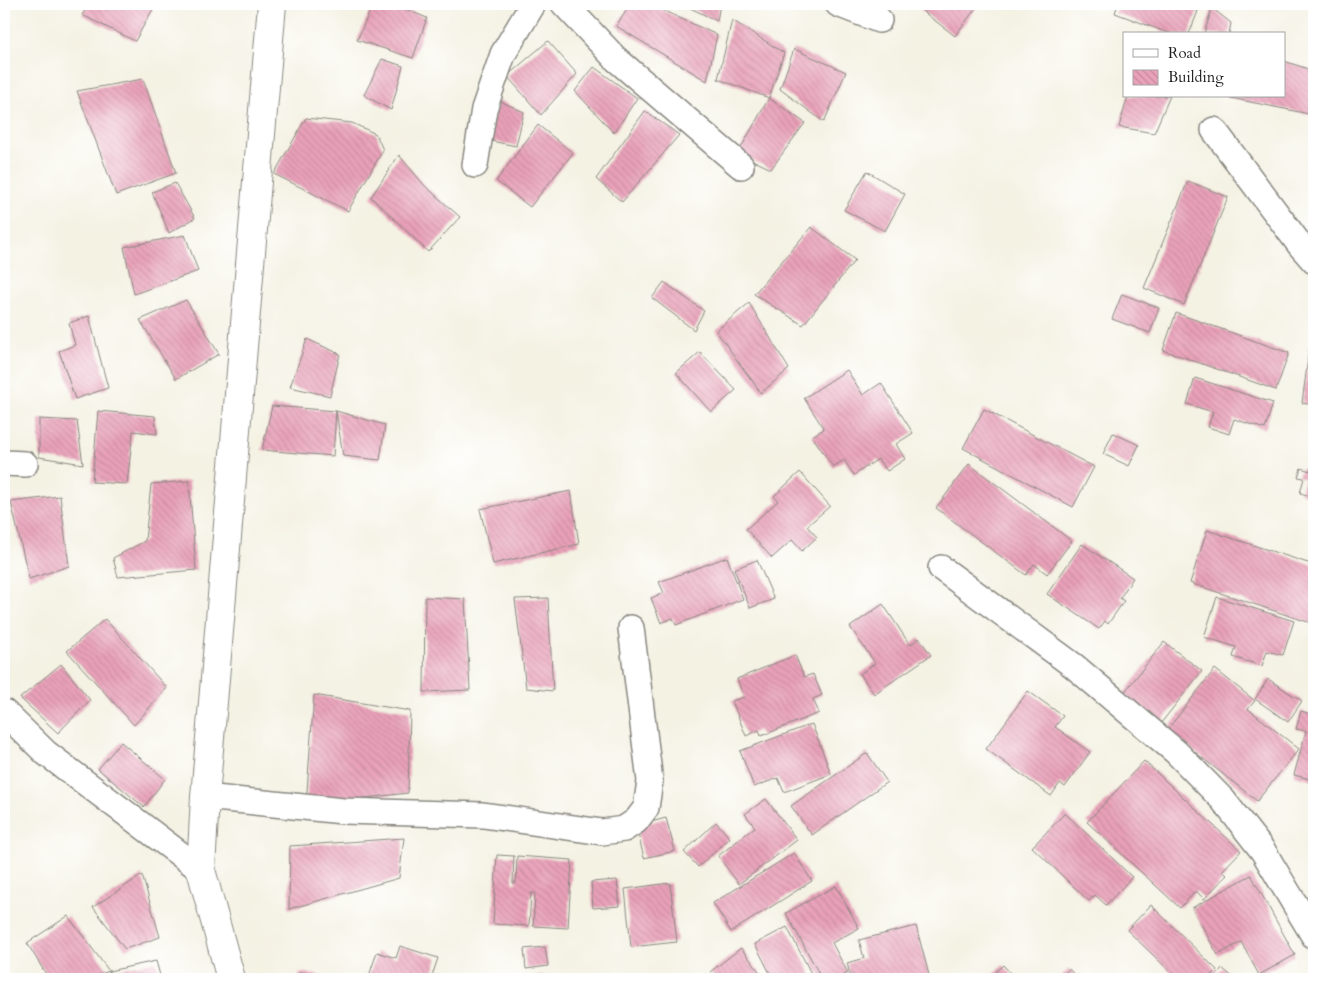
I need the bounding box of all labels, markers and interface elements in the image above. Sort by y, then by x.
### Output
legend [1123,32,1286,98]
text: Road [1168,43,1201,63]
text: Building [1168,67,1224,87]

